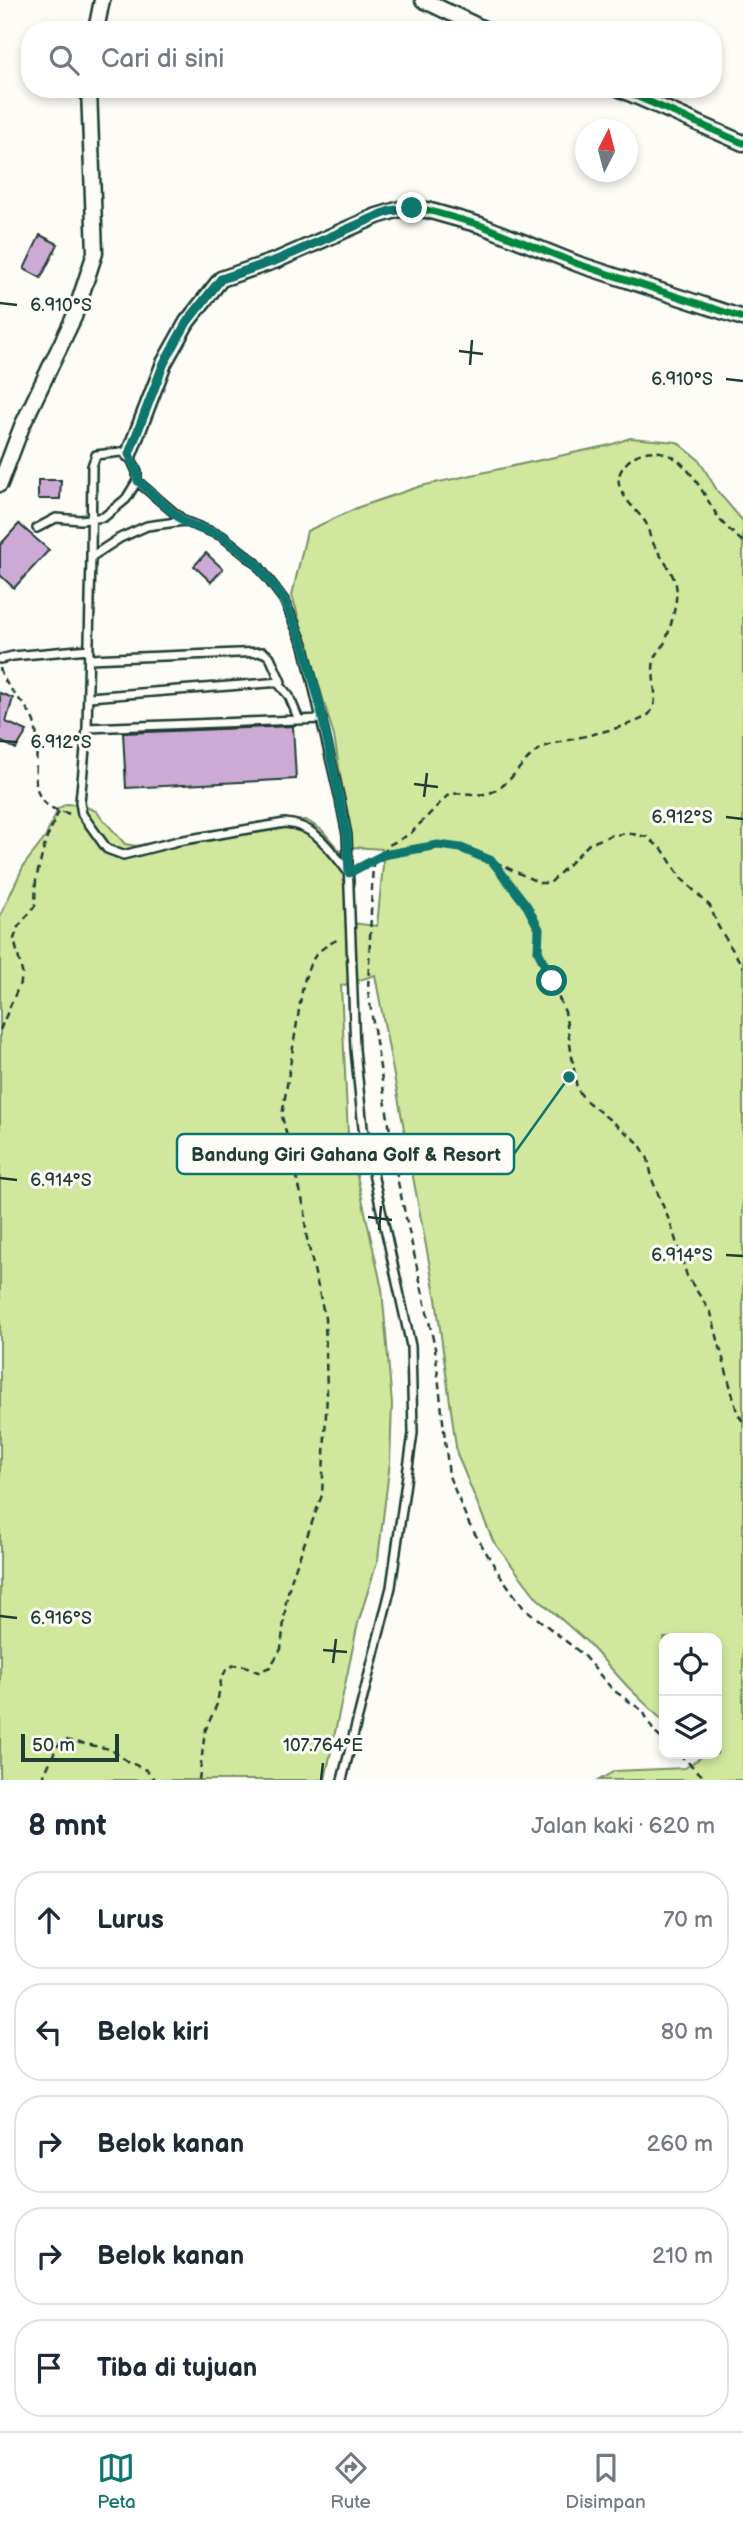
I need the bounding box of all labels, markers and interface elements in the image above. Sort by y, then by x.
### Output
search box [21,21,722,98]
icon: search [45,41,83,79]
text: Cari di sini [101,44,224,75]
north arrow [575,119,638,182]
route end [396,192,427,223]
text: 6.910°S [30,295,92,316]
text: 6.910°S [651,369,713,390]
text: 6.912°S [30,732,92,753]
text: 6.912°S [651,807,713,828]
route start [536,965,567,996]
callout: Bandung Giri Gahana Golf & Resort [177,1134,514,1174]
text: Bandung Giri Gahana Golf & Resort [191,1144,502,1167]
text: 6.914°S [30,1170,92,1191]
text: 6.914°S [651,1245,713,1266]
text: 6.916°S [30,1608,92,1629]
map controls [659,1633,722,1759]
button: locate [659,1633,722,1696]
button: layers [659,1696,722,1759]
scale bar [21,1731,119,1763]
text: 50 m [32,1734,75,1757]
text: 107.764°E [283,1735,363,1756]
text: 8 mnt [28,1808,106,1844]
text: Jalan kaki · 620 m [531,1812,715,1840]
icon: ahead [30,1901,68,1939]
text: Lurus [97,1905,164,1936]
text: 70 m [663,1906,713,1934]
icon: left [30,2013,68,2051]
text: Belok kiri [97,2017,209,2048]
text: 80 m [661,2018,713,2046]
icon: right [30,2125,68,2163]
text: Belok kanan [97,2129,244,2160]
text: 260 m [647,2130,713,2158]
icon: right [30,2237,68,2275]
text: Belok kanan [97,2241,244,2272]
text: 210 m [652,2242,713,2270]
icon: arrive [30,2349,68,2387]
text: Tiba di tujuan [97,2353,257,2384]
tab: Peta [97,2449,136,2514]
tab: Rute [330,2449,371,2514]
tab: Disimpan [565,2449,646,2514]

